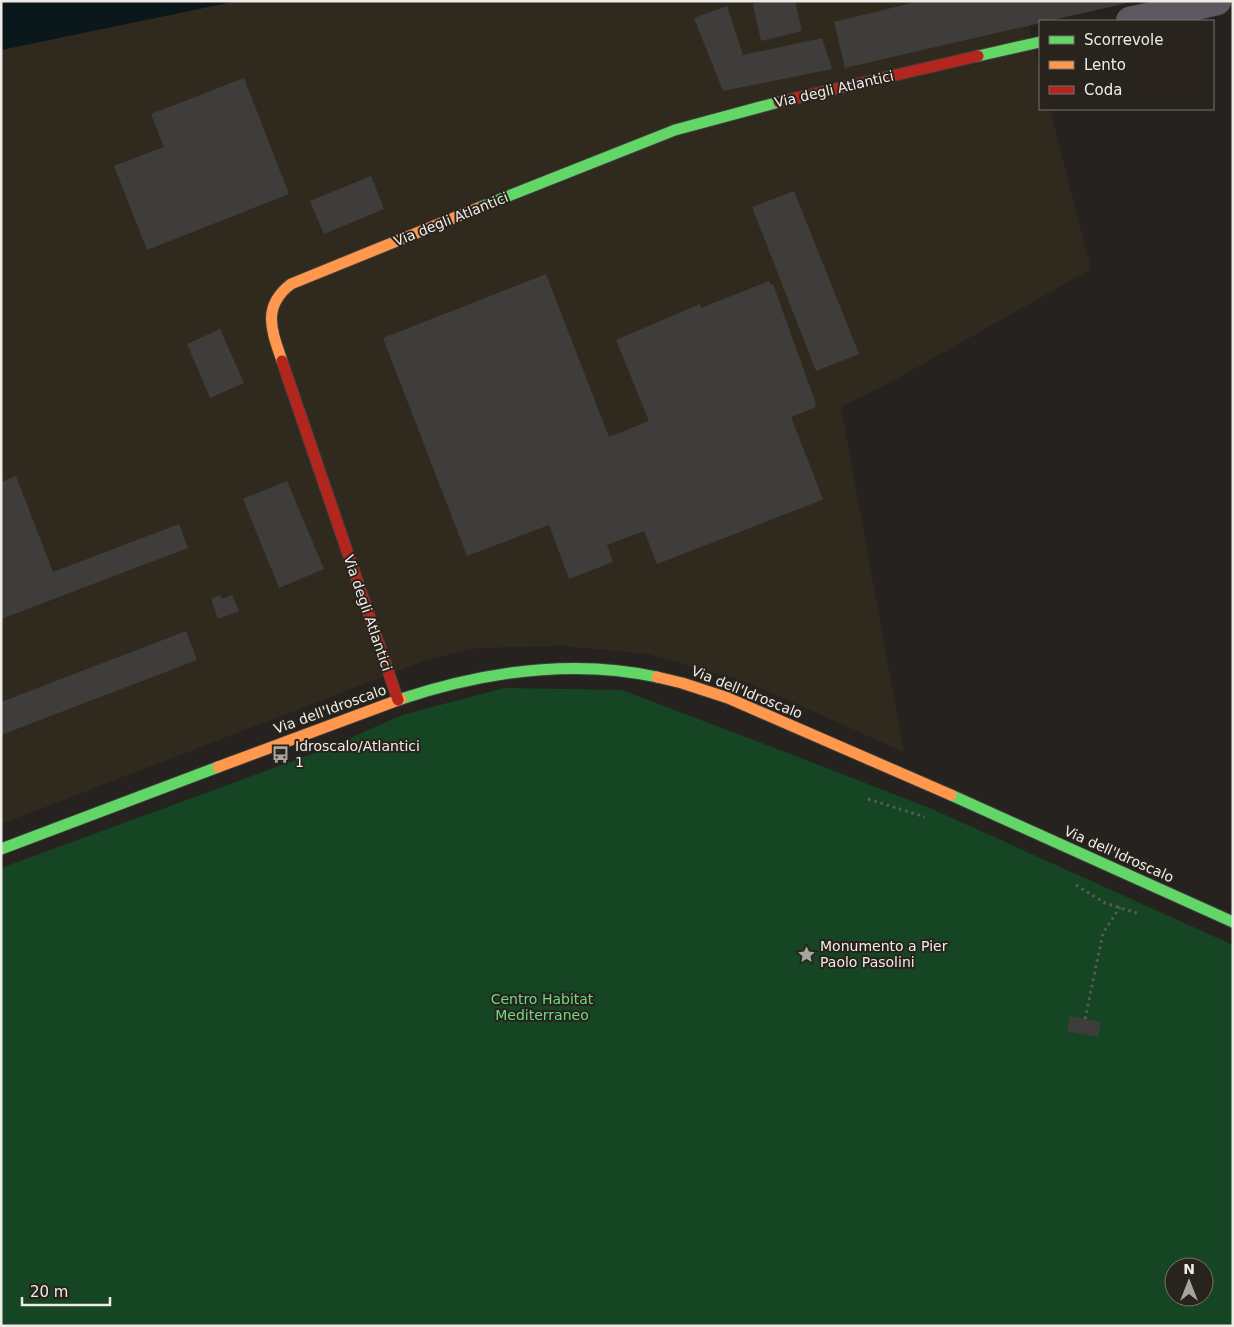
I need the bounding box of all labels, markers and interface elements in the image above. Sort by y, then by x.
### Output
legend [1039,20,1214,110]
text: Scorrevole [1084,31,1163,49]
text: Lento [1084,56,1126,74]
street label: Via degli Atlantici [773,67,895,111]
text: Coda [1084,81,1122,99]
street label: Via degli Atlantici [391,189,511,249]
street label: Via degli Atlantici [341,553,395,673]
street label: Via dell'Idroscalo [689,662,805,722]
street label: Via dell'Idroscalo [272,681,388,737]
place label: Idroscalo/Atlantici 1 [295,738,420,770]
bus stop icon: Idroscalo/Atlantici 1 [271,744,291,764]
street label: Via dell'Idroscalo [1062,823,1176,885]
place label: Monumento a Pier Paolo Pasolini [820,938,948,970]
place icon: Monumento a Pier Paolo Pasolini [796,944,816,964]
park label: Centro Habitat Mediterraneo [491,991,594,1023]
north arrow [1164,1257,1214,1307]
text: N [1183,1261,1195,1277]
scale bar [22,1274,110,1306]
text: 20 m [30,1283,68,1301]

